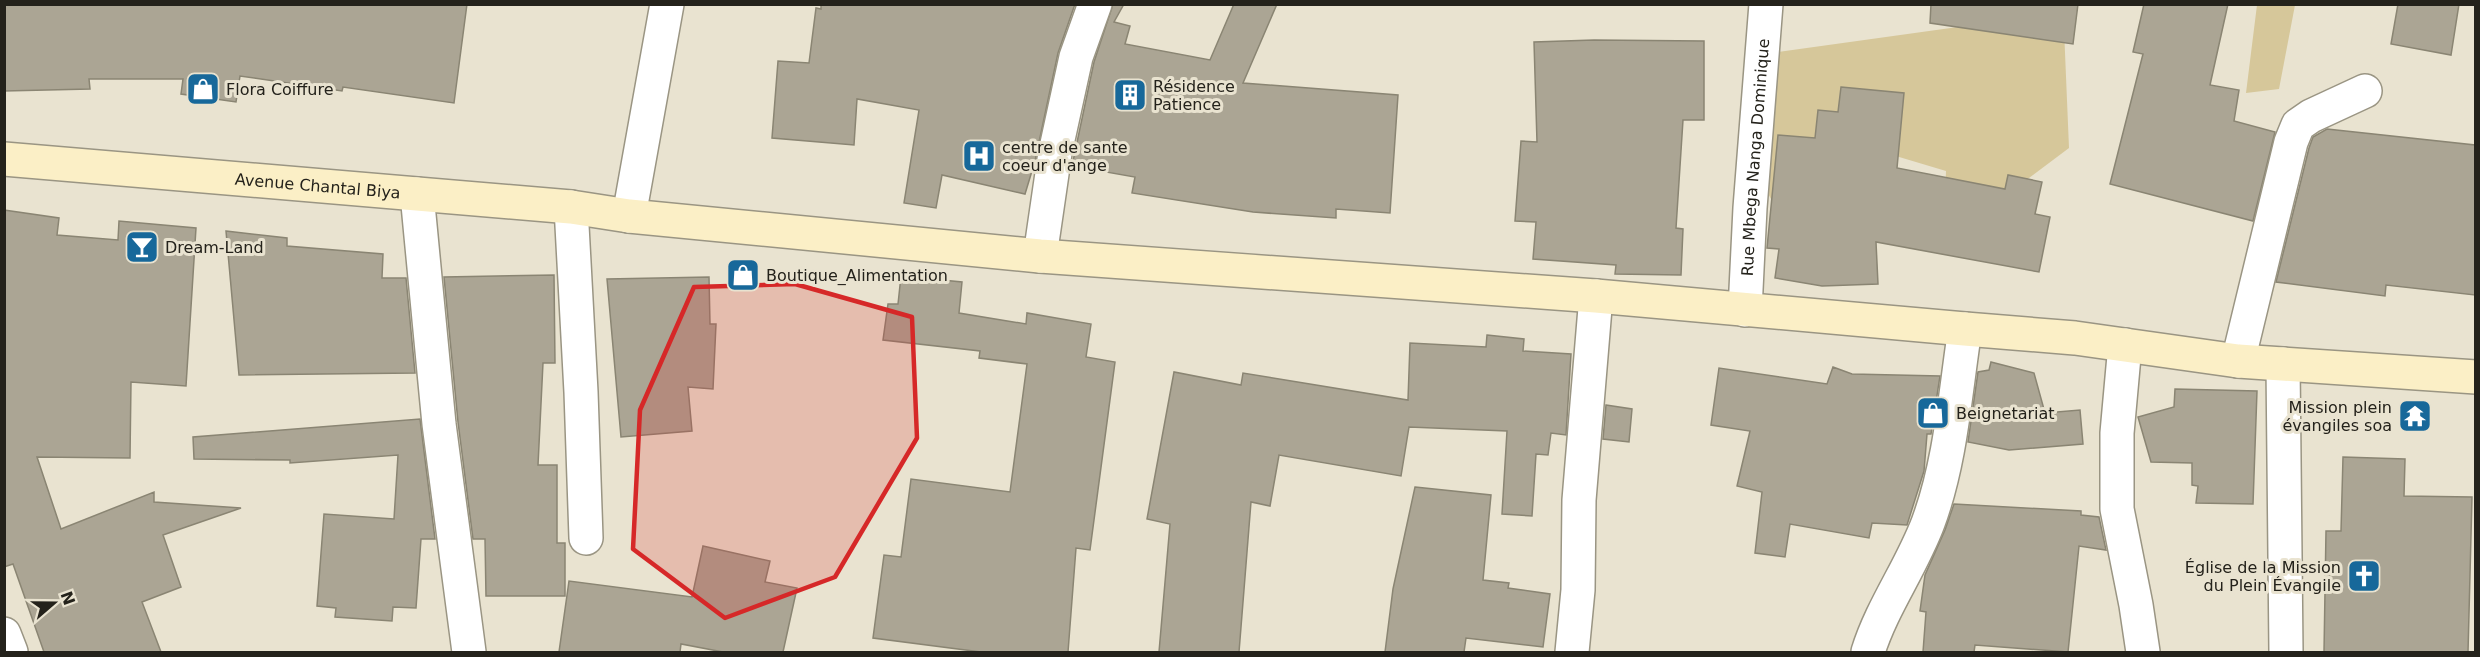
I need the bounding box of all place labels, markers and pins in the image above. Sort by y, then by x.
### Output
shop icon: Flora Coiffure [185,71,221,107]
building icon: Résidence Patience [1112,77,1148,113]
place label: Résidence Patience [1153,77,1235,114]
place label: Flora Coiffure [226,80,334,99]
hospital icon: centre de sante coeur d'ange [961,138,997,174]
place label: centre de sante coeur d'ange [1002,138,1128,175]
bar icon: Dream-Land [124,229,160,265]
place label: Dream-Land [165,238,264,257]
shop icon: Boutique_Alimentation [725,257,761,293]
place label: Boutique_Alimentation [766,266,948,286]
shop icon: Beignetariat [1915,395,1951,431]
place label: Mission plein évangiles soa [2283,398,2392,435]
temple icon: Mission plein évangiles soa [2397,398,2433,434]
place label: Beignetariat [1956,404,2055,423]
place label: Église de la Mission du Plein Évangile [2185,558,2341,595]
church icon: Église de la Mission du Plein Évangile [2346,558,2382,594]

